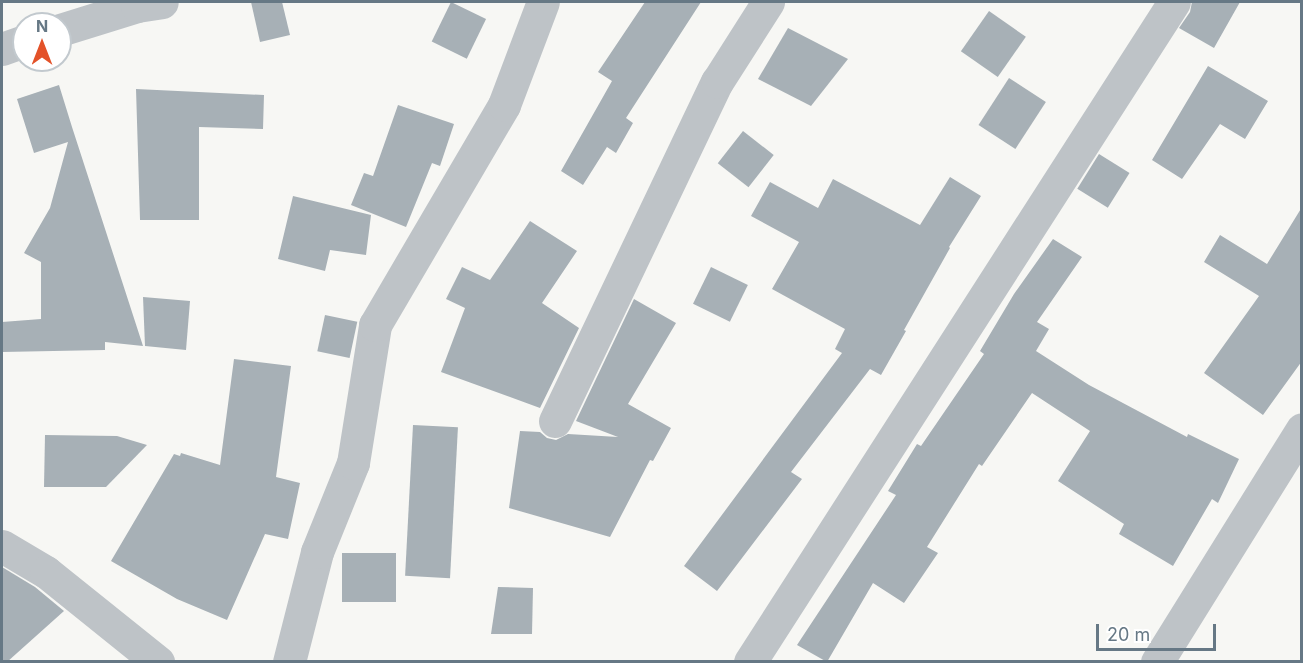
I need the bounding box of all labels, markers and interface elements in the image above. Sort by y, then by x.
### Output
north arrow [12,12,72,72]
text: N [36,16,48,36]
scale bar [1099,612,1219,650]
text: 20 m [1107,624,1150,645]

